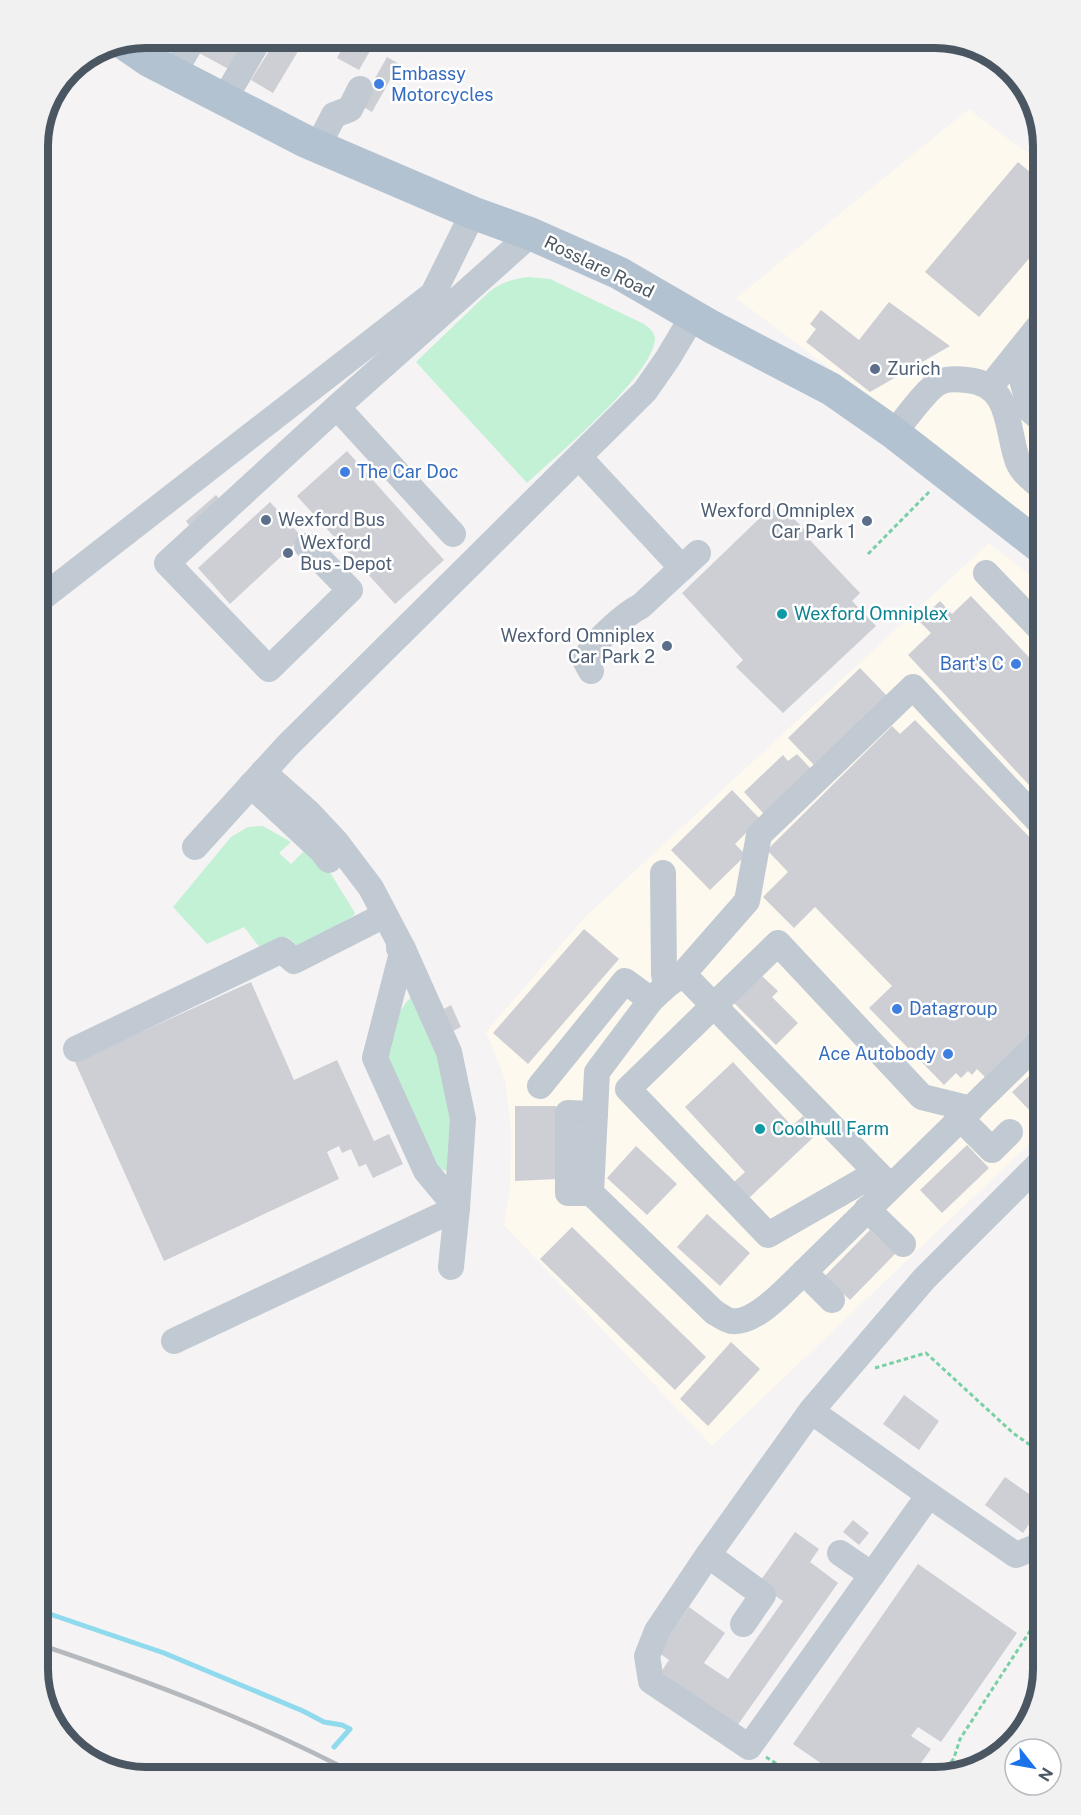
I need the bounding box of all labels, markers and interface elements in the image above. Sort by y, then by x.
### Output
place label: Embassy Motorcycles [391,63,493,105]
marker: Embassy Motorcycles [372,77,386,91]
street label: Rosslare Road [541,231,658,302]
place label: Zurich [887,358,941,379]
marker: Zurich [868,362,882,376]
place label: The Car Doc [357,461,459,482]
marker: The Car Doc [338,465,352,479]
place label: Wexford Omniplex Car Park 1 [701,500,855,542]
place label: Wexford Bus [278,509,385,530]
marker: Wexford Bus [259,513,273,527]
marker: Wexford Omniplex Car Park 1 [860,514,874,528]
place label: Wexford Bus - Depot [300,532,392,574]
marker: Wexford Bus - Depot [281,546,295,560]
place label: Wexford Omniplex [794,603,948,624]
marker: Wexford Omniplex [775,607,789,621]
place label: Wexford Omniplex Car Park 2 [501,625,655,667]
marker: Wexford Omniplex Car Park 2 [660,639,674,653]
place label: Bart's C [940,653,1004,674]
marker: Bart's C [1009,657,1023,671]
place label: Datagroup [909,998,997,1019]
marker: Datagroup [890,1002,904,1016]
place label: Ace Autobody [818,1043,936,1064]
marker: Ace Autobody [941,1047,955,1061]
place label: Coolhull Farm [772,1118,889,1139]
marker: Coolhull Farm [753,1122,767,1136]
north arrow [1003,1737,1063,1797]
text: N [1034,1764,1057,1785]

